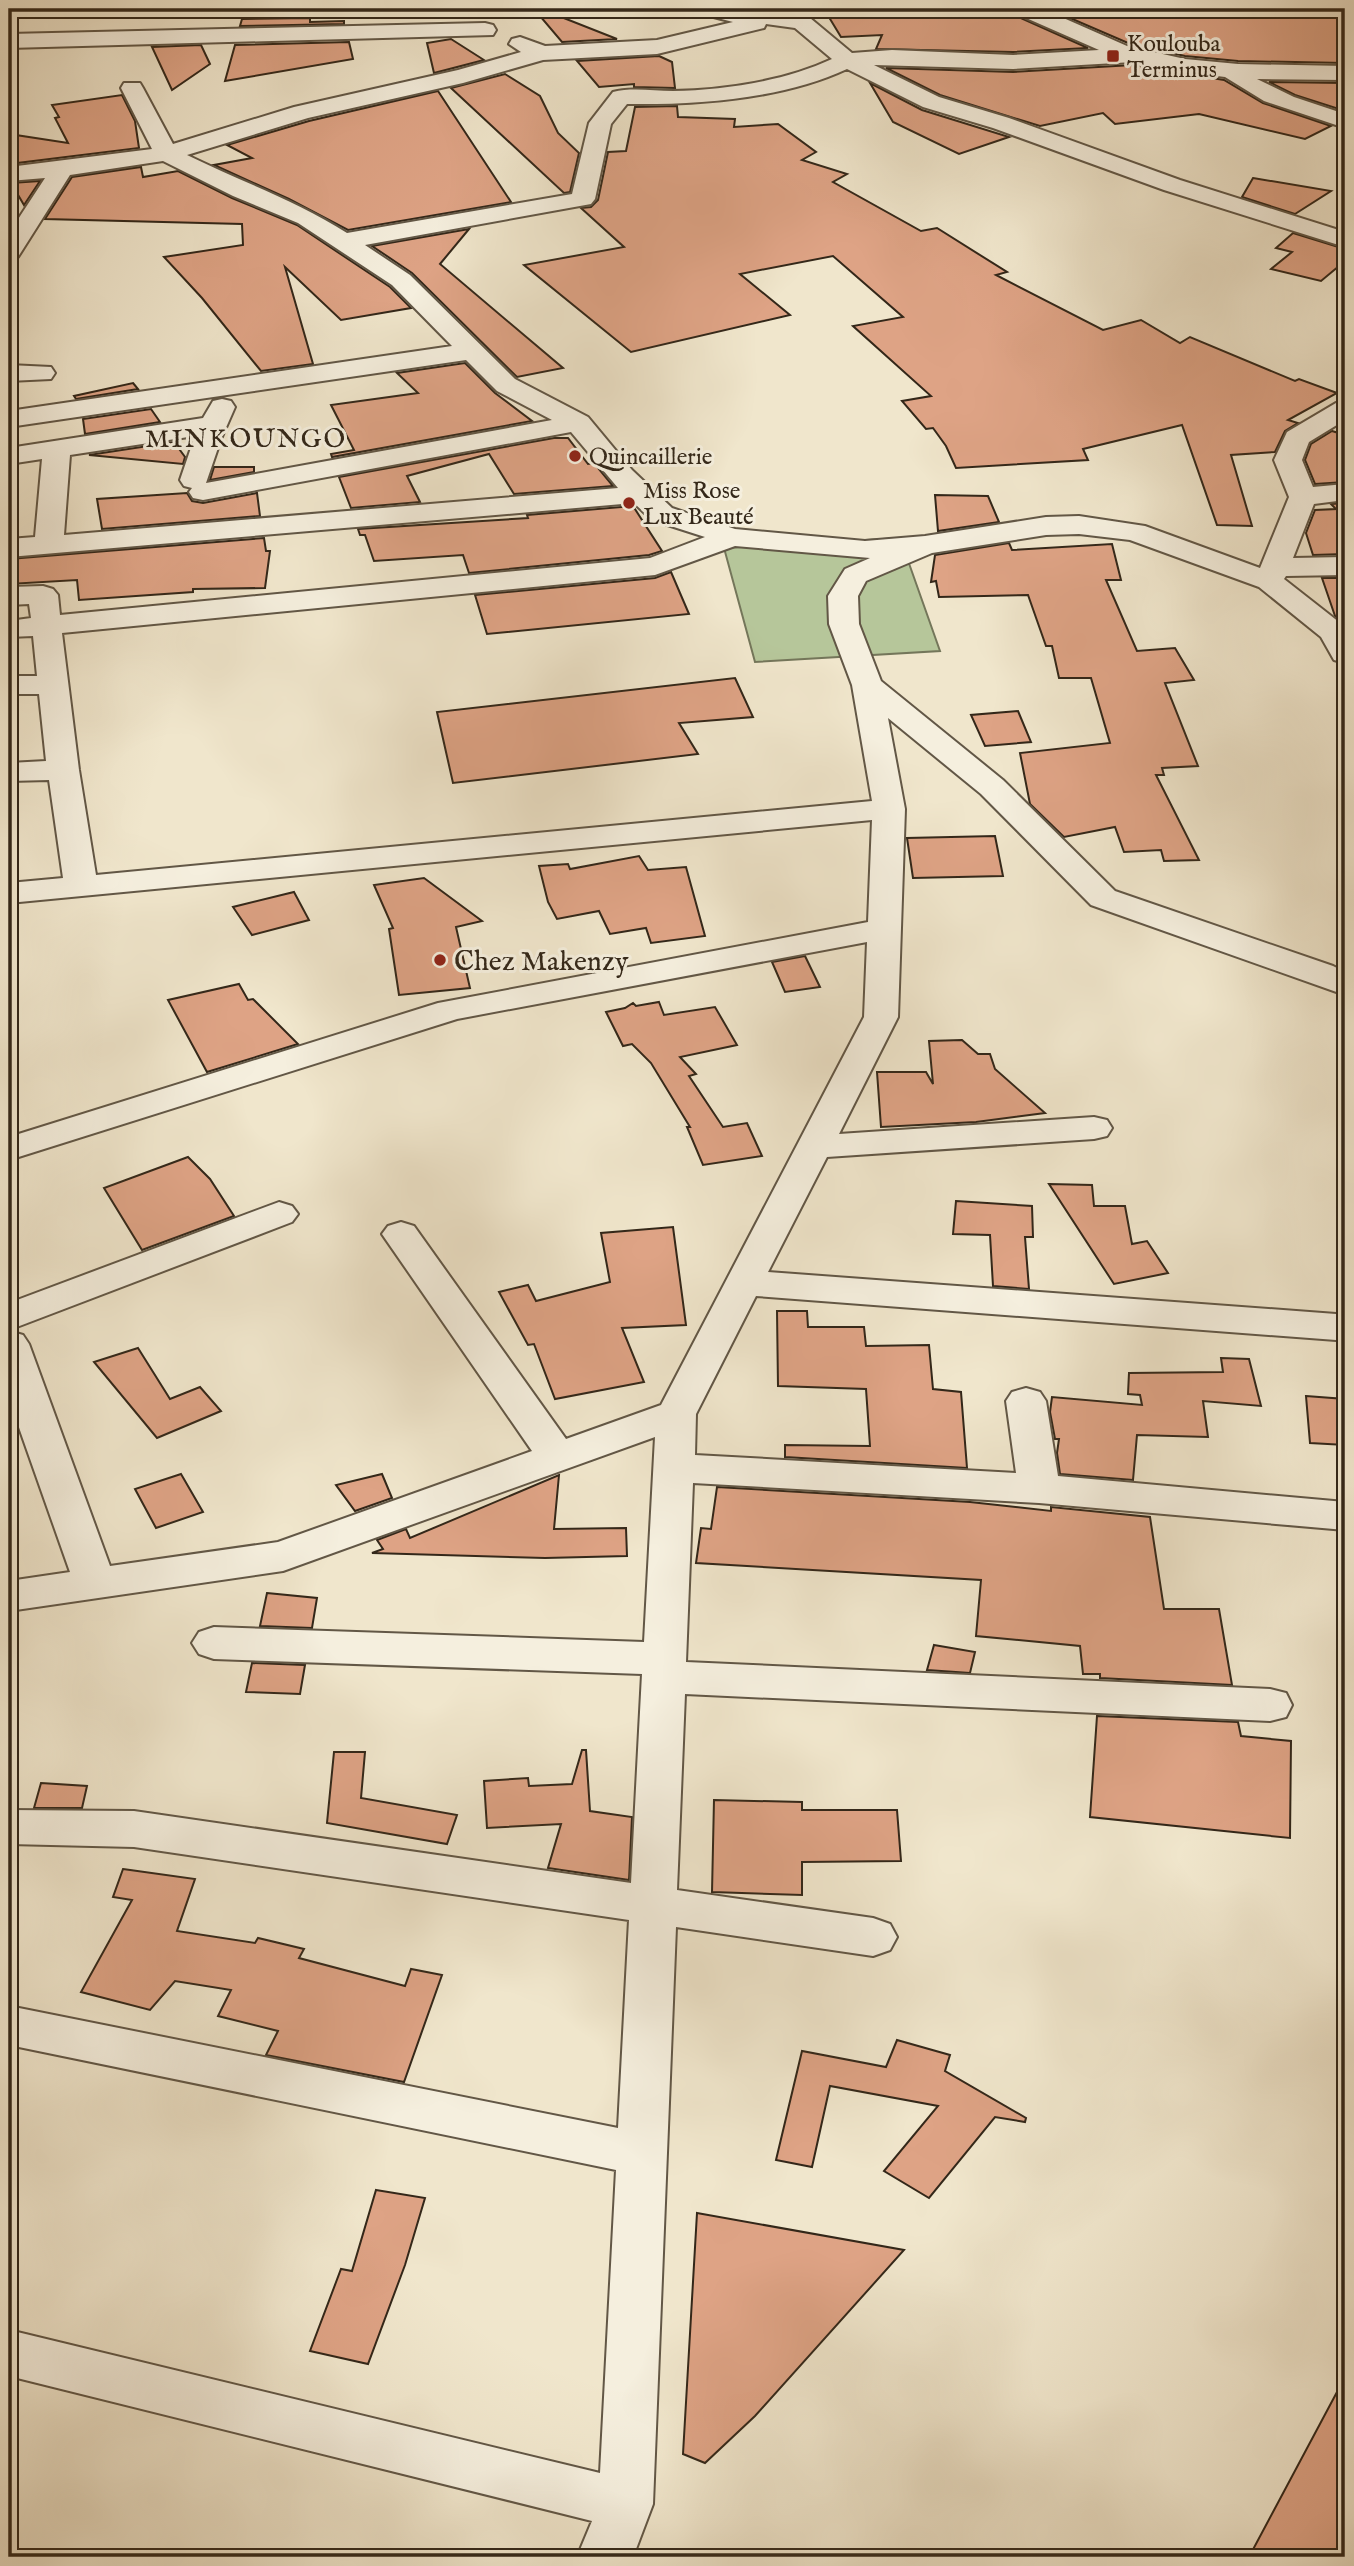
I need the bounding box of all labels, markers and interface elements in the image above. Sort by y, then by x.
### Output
place label: Koulouba Terminus [1127,30,1220,85]
marker: Koulouba Terminus [1105,48,1121,64]
district label: MINKOUNGO [145,423,347,456]
place label: Quincaillerie [589,443,712,472]
marker: Quincaillerie [567,448,583,464]
place label: Miss Rose Lux Beauté [643,477,754,532]
marker: Miss Rose Lux Beauté [621,495,637,511]
place label: Chez Makenzy [454,945,629,980]
marker: Chez Makenzy [432,952,448,968]

